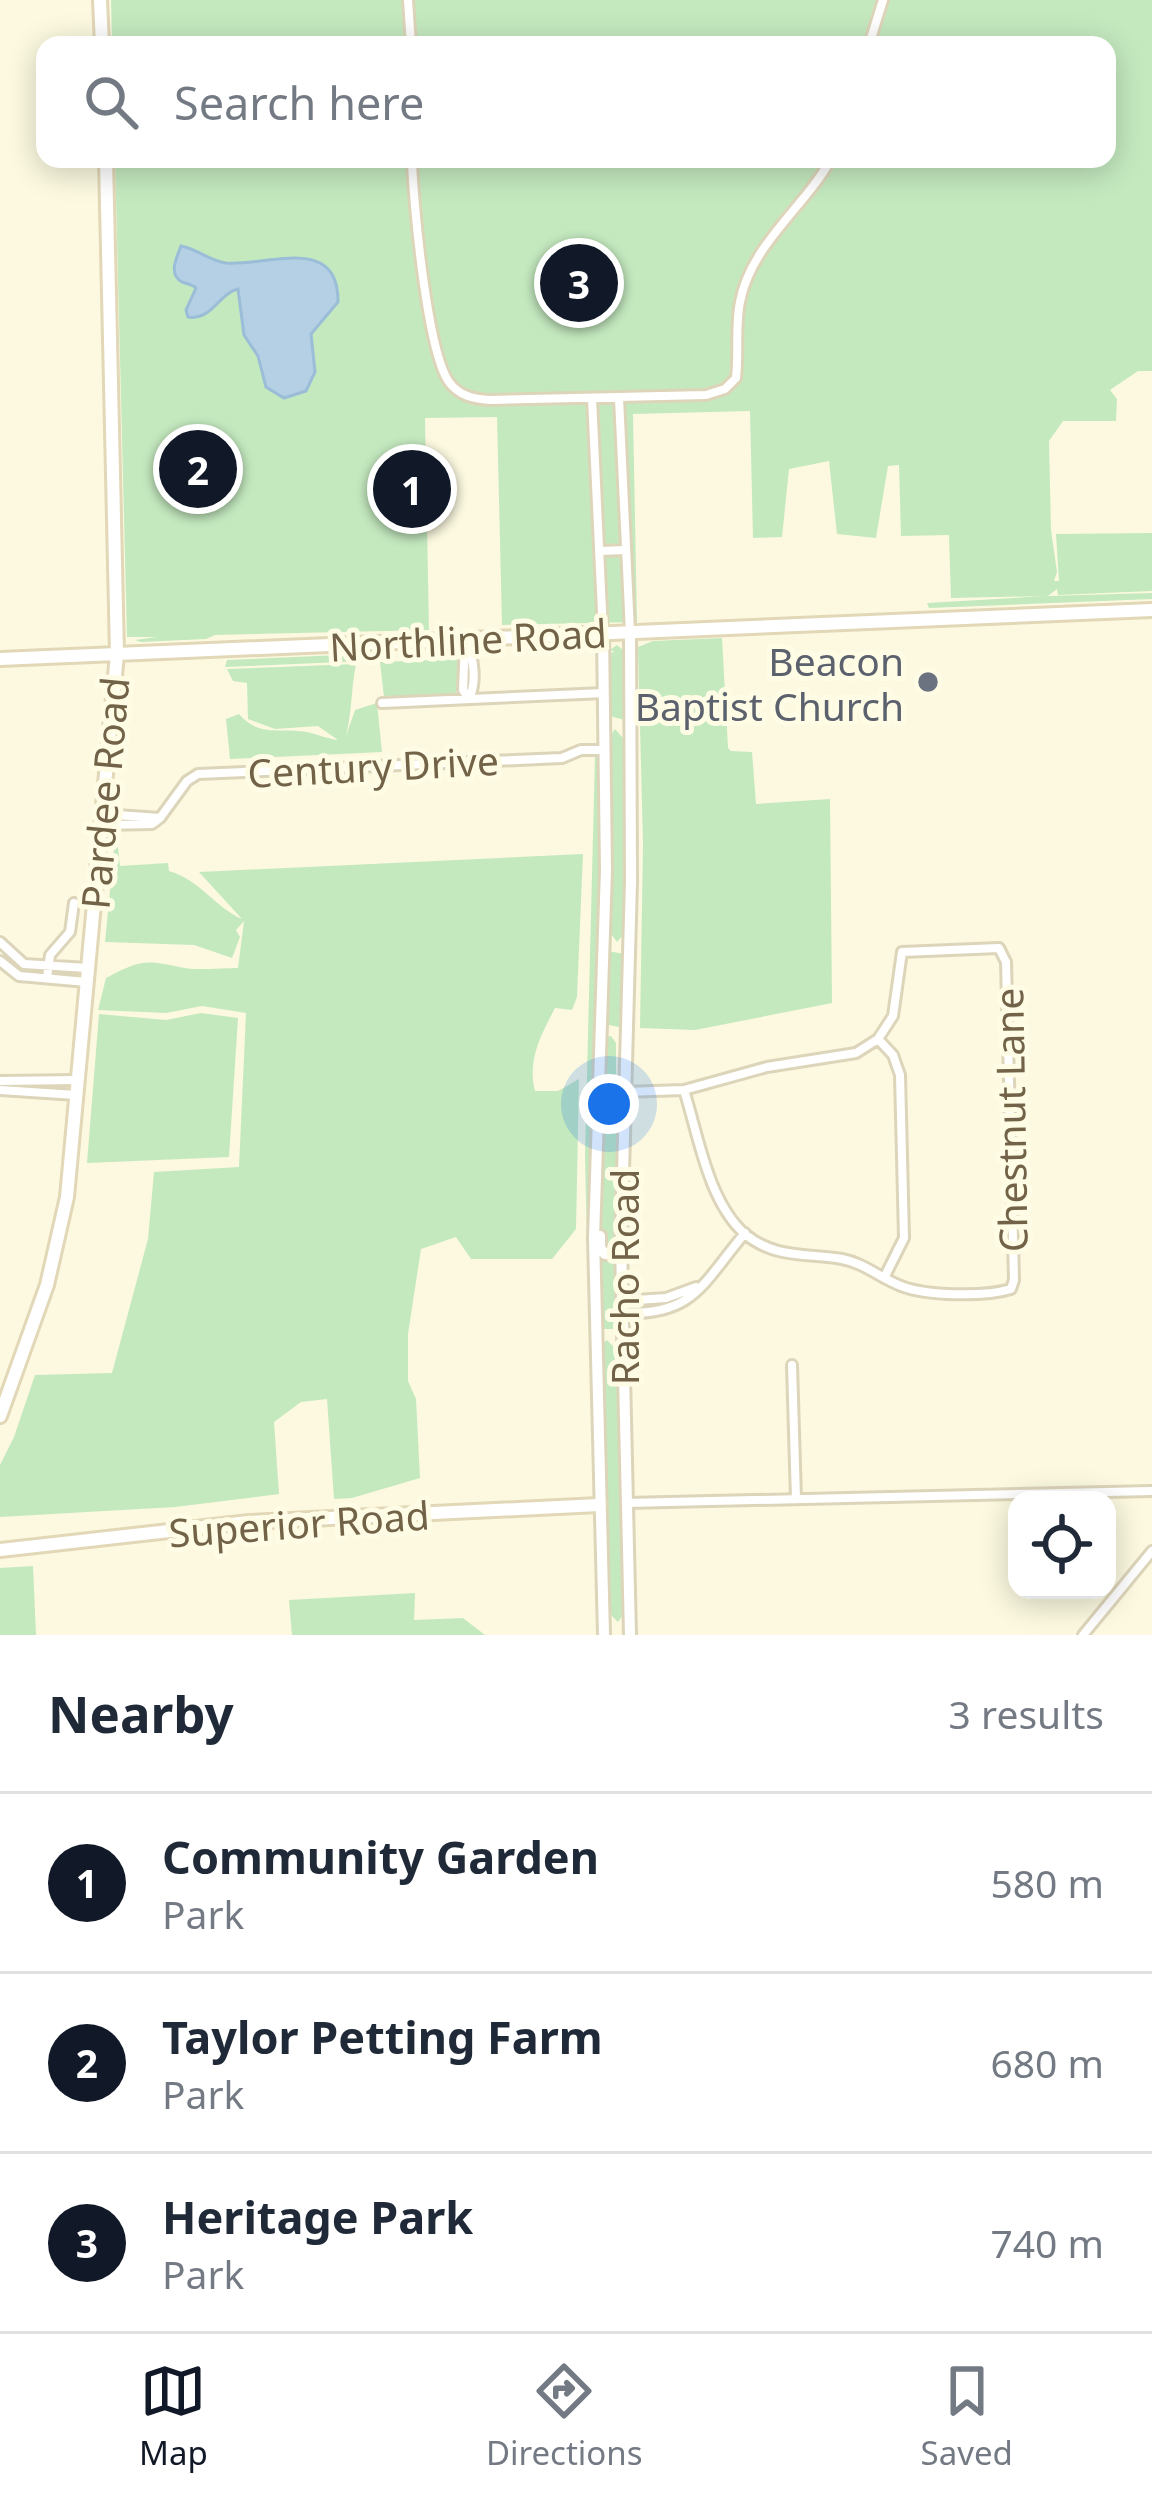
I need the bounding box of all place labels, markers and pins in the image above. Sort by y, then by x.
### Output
pin: 3 [540,238,618,328]
pin: 2 [159,424,237,514]
pin: 1 [373,444,451,534]
place label: Beacon Baptist Church [635,634,904,732]
marker: Beacon Baptist Church [915,669,941,695]

